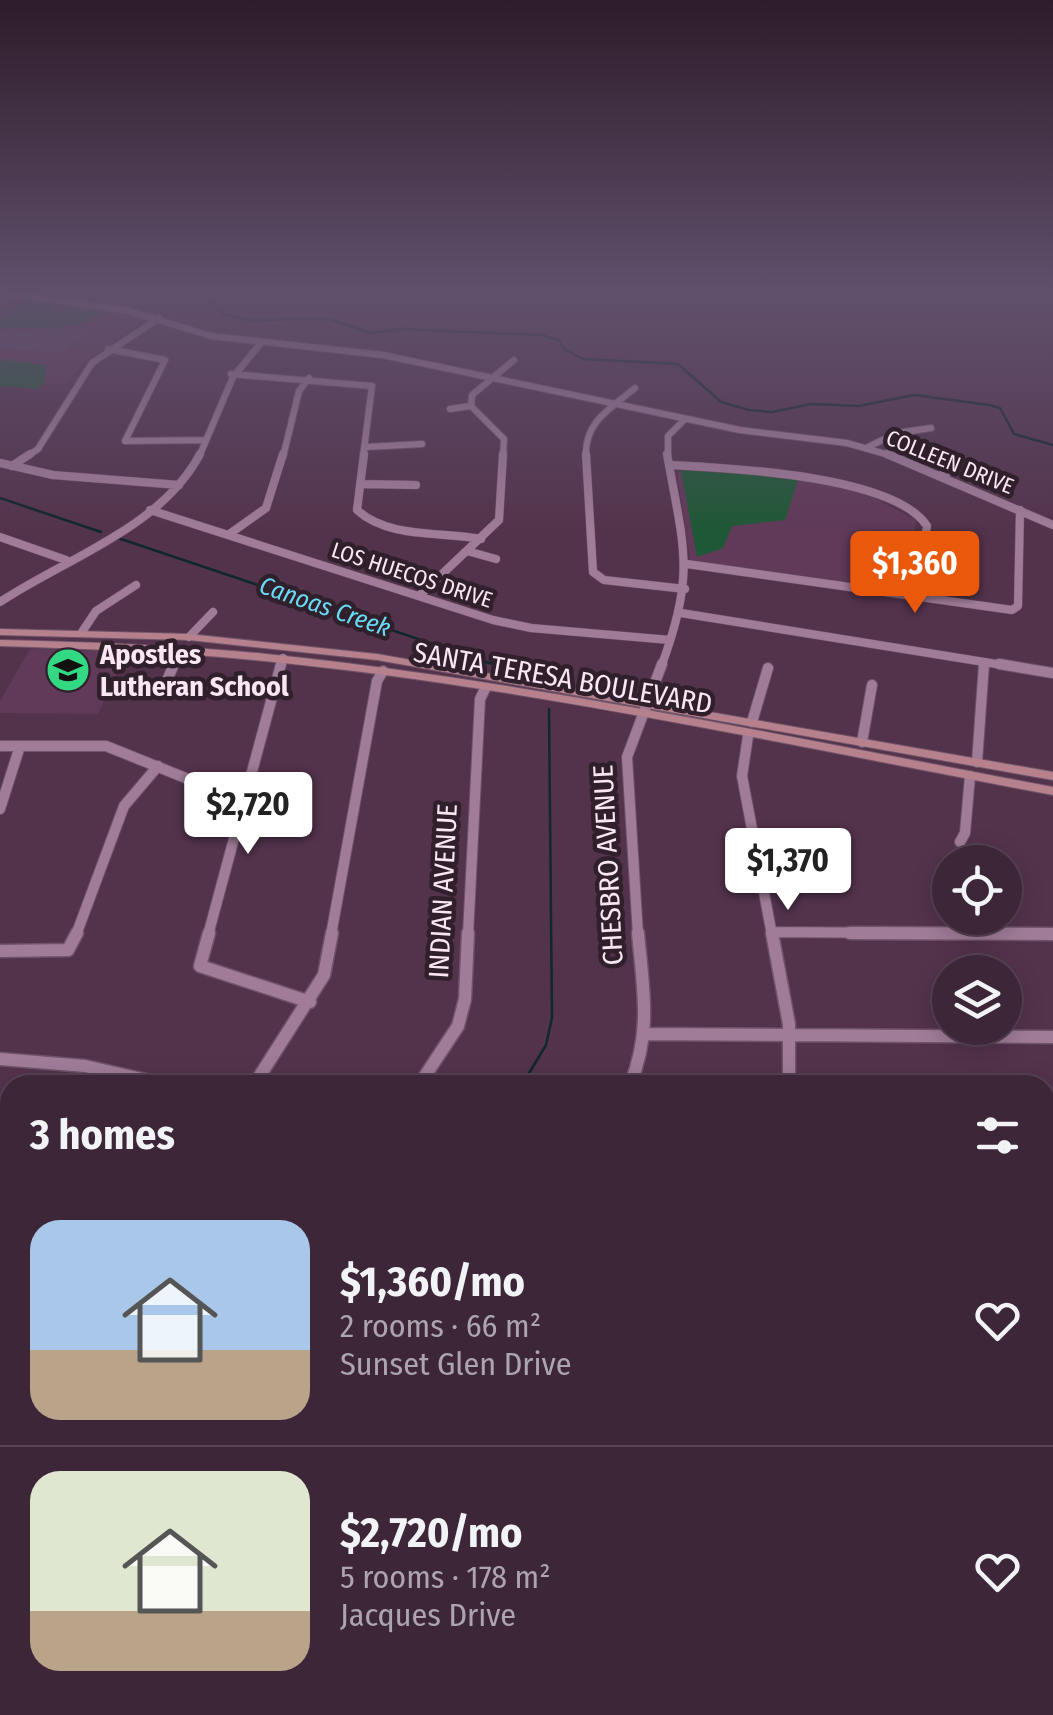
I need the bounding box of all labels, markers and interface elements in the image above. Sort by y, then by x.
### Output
street label: COLLEEN DRIVE [882,424,1018,500]
pin: $1,360 [834,531,996,616]
street label: LOS HUECOS DRIVE [328,536,496,614]
text: $1,360 [872,544,958,582]
water label: Canoas Creek [255,571,395,643]
street label: SANTA TERESA BOULEVARD [411,635,715,721]
place label: Apostles Lutheran School [99,638,289,703]
school or university icon: Apostles Lutheran School [45,647,91,693]
street label: CHESBRO AVENUE [586,764,630,966]
pin: $2,720 [167,772,329,857]
text: $2,720 [206,785,290,823]
street label: INDIAN AVENUE [422,803,464,979]
pin: $1,370 [707,828,869,913]
text: $1,370 [747,841,829,879]
map controls [932,845,1022,1045]
button: locate [932,845,1022,935]
button: layers [932,955,1022,1045]
icon: filters [970,1108,1025,1163]
text: 3 homes [30,1110,175,1160]
text: $1,360/mo [340,1257,525,1307]
icon: home [110,1260,230,1380]
icon: heart [970,1293,1025,1348]
text: 2 rooms · 66 m² [340,1307,541,1345]
text: Sunset Glen Drive [340,1345,572,1383]
text: $2,720/mo [340,1508,523,1558]
icon: home [110,1511,230,1631]
icon: heart [970,1544,1025,1599]
text: 5 rooms · 178 m² [340,1558,551,1596]
text: Jacques Drive [340,1596,516,1634]

